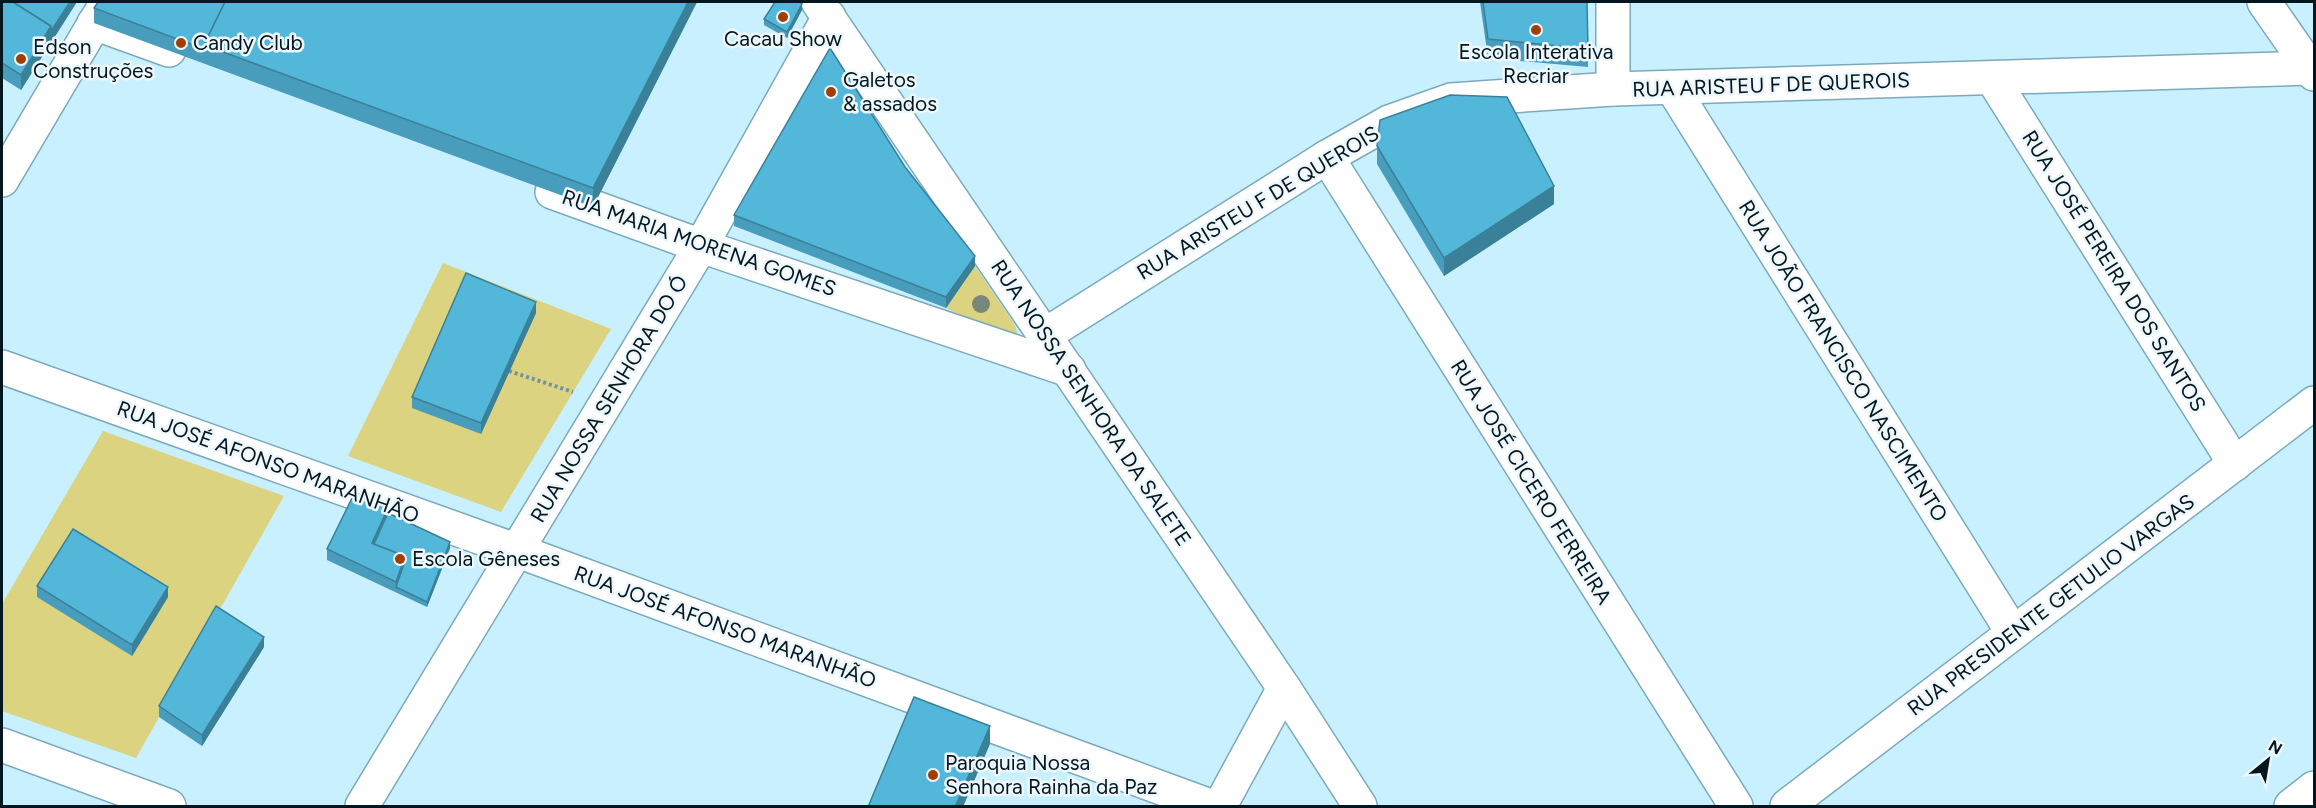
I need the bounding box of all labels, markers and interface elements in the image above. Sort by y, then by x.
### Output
marker: Cacau Show [776,10,790,24]
marker: Escola Interativa Recriar [1529,23,1543,37]
place label: Cacau Show [724,26,842,51]
place label: Candy Club [193,30,303,55]
place label: Edson Construções [33,34,153,83]
marker: Candy Club [174,36,188,50]
place label: Escola Interativa Recriar [1458,39,1614,88]
marker: Edson Construções [14,52,28,66]
place label: Galetos & assados [843,67,937,116]
street label: RUA ARISTEU F DE QUEROIS [1632,67,1910,102]
marker: Galetos & assados [824,85,838,99]
street label: RUA ARISTEU F DE QUEROIS [1132,120,1383,285]
street label: RUA JOSÉ PEREIRA DOS SANTOS [2017,126,2212,416]
street label: RUA MARIA MORENA GOMES [559,184,840,301]
street label: RUA JOÃO FRANCISCO NASCIMENTO [1734,195,1953,526]
street label: RUA NOSSA SENHORA DA SALETE [986,255,1197,551]
street label: RUA NOSSA SENHORA DO Ó [525,271,692,527]
street label: RUA JOSÉ CICERO FERREIRA [1446,355,1617,609]
street label: RUA JOSÉ AFONSO MARANHÃO [114,395,423,528]
street label: RUA PRESIDENTE GETULIO VARGAS [1902,488,2199,721]
place label: Escola Gêneses [412,546,560,571]
marker: Escola Gêneses [393,552,407,566]
street label: RUA JOSÉ AFONSO MARANHÃO [571,560,880,693]
north arrow [2238,730,2298,790]
text: N [2265,736,2285,759]
place label: Paroquia Nossa Senhora Rainha da Paz [945,750,1157,799]
marker: Paroquia Nossa Senhora Rainha da Paz [926,768,940,782]

